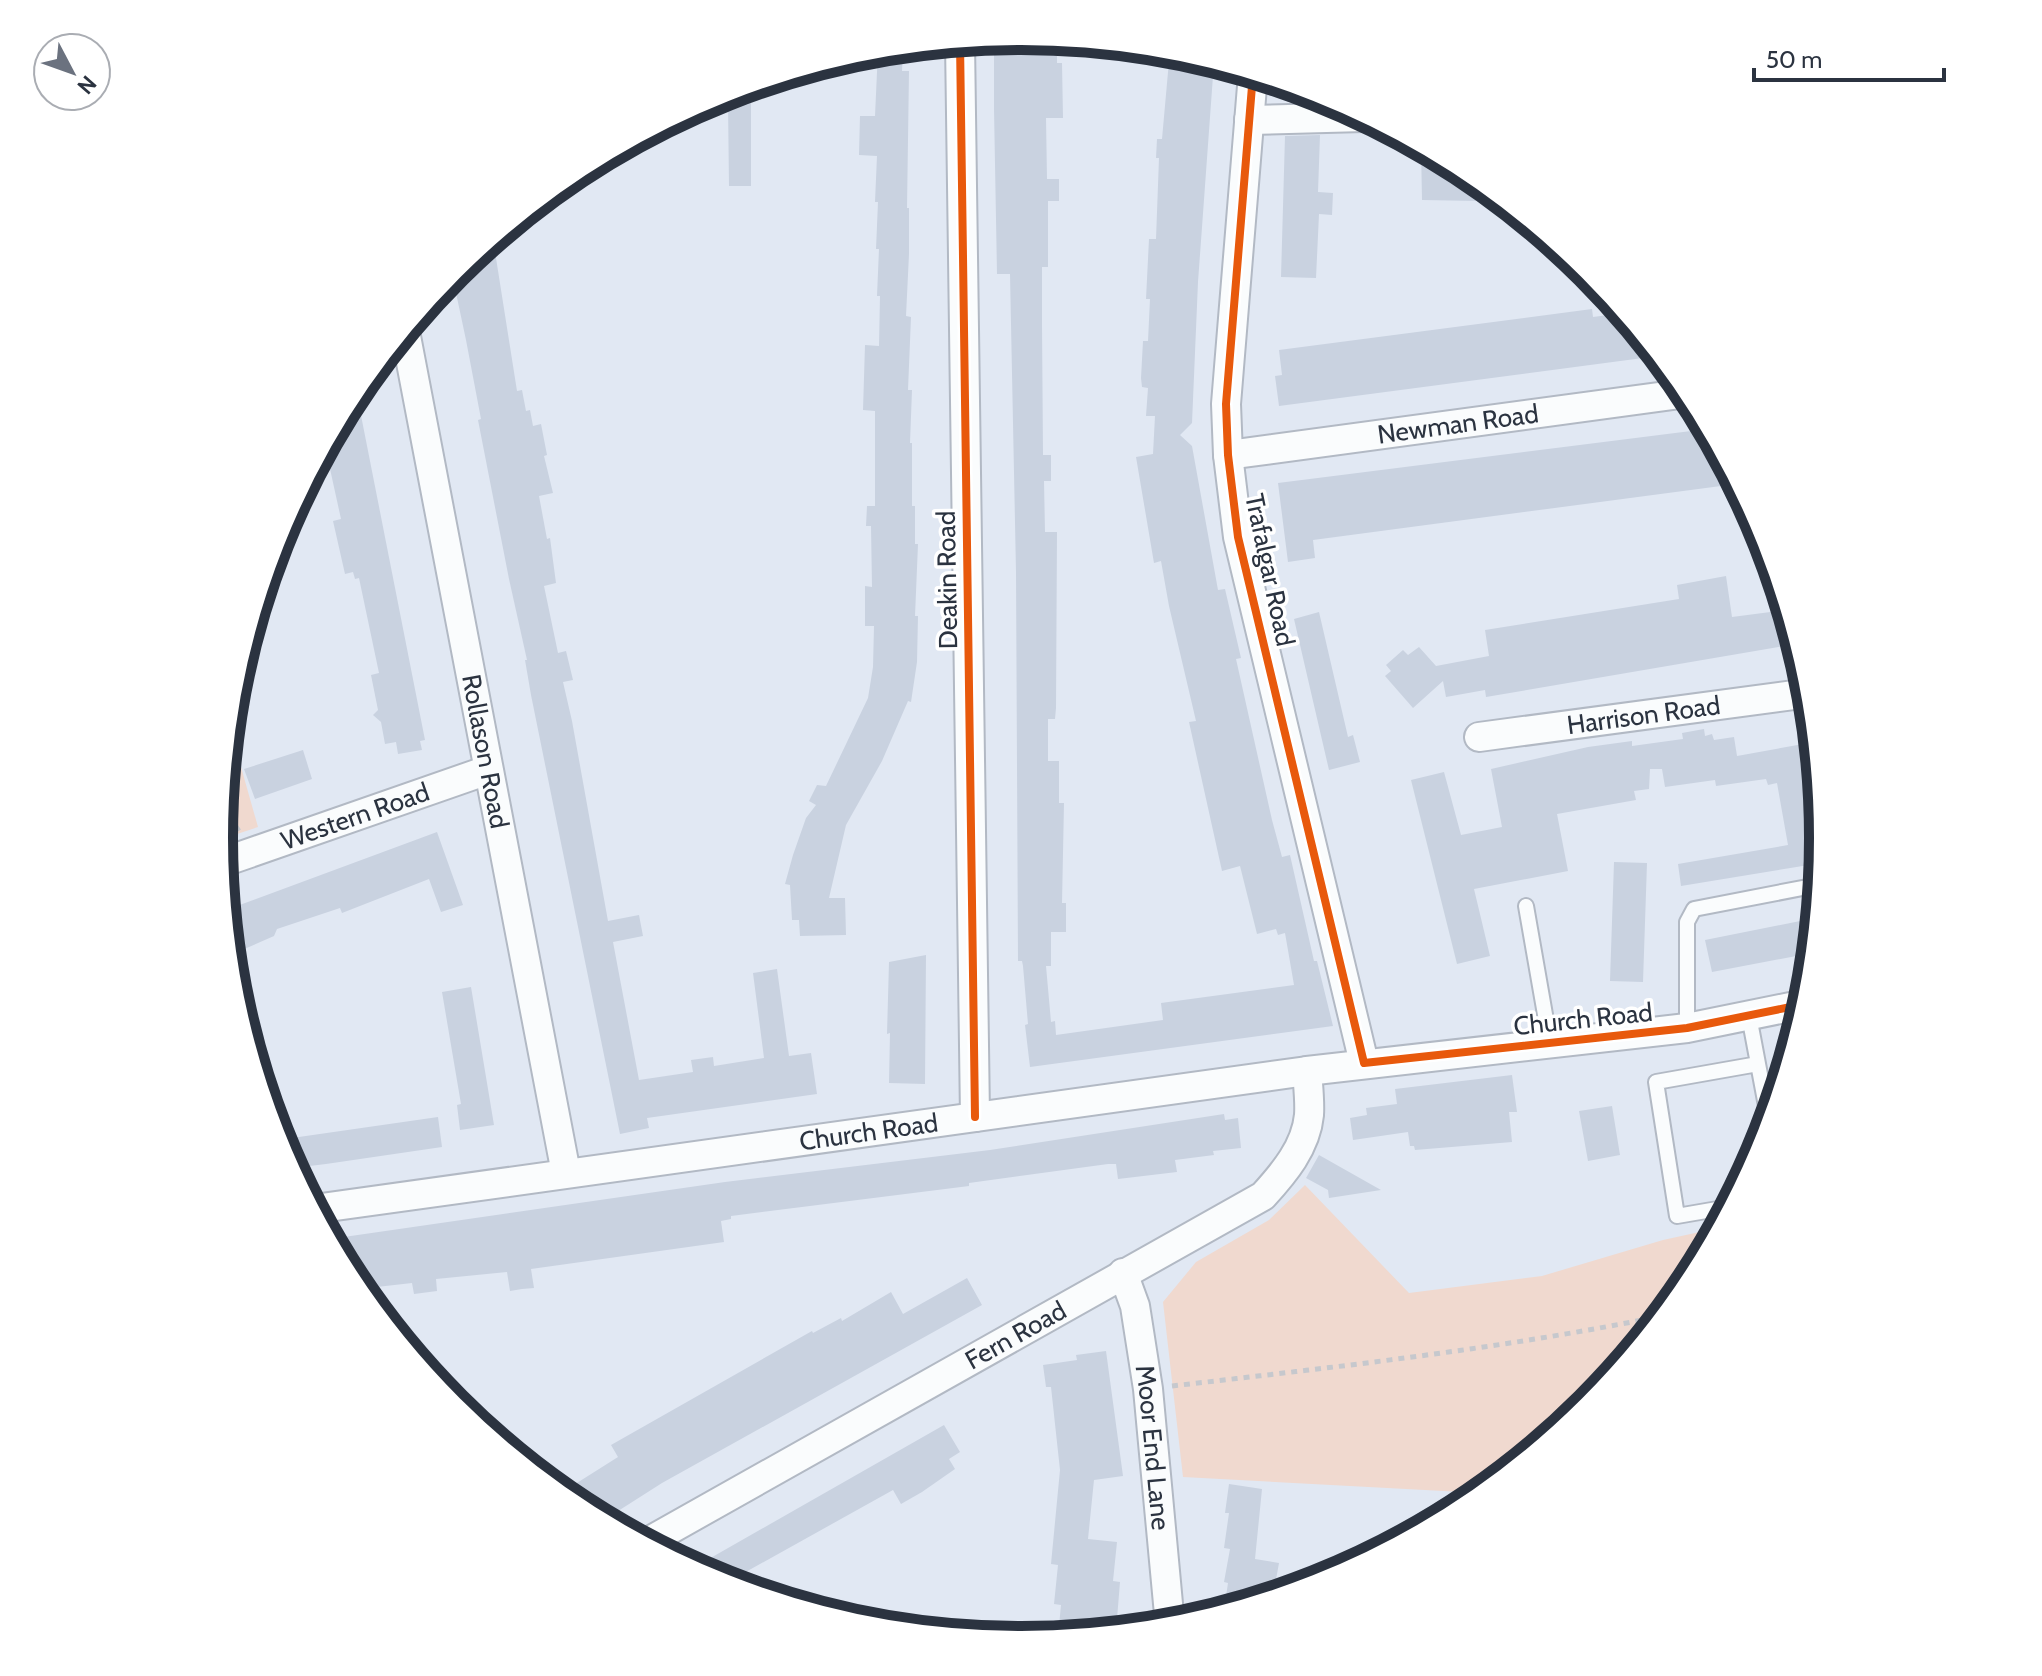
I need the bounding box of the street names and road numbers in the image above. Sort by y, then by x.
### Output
street label: Newman Road [1375,397,1540,451]
street label: Trafalgar Road [1238,491,1302,649]
street label: Deakin Road [930,510,964,650]
street label: Rollason Road [455,672,516,831]
street label: Harrison Road [1565,689,1722,741]
street label: Western Road [277,776,433,857]
street label: Church Road [1512,996,1654,1042]
street label: Church Road [797,1106,940,1157]
street label: Fern Road [959,1294,1072,1376]
street label: Moor End Lane [1128,1363,1177,1532]

